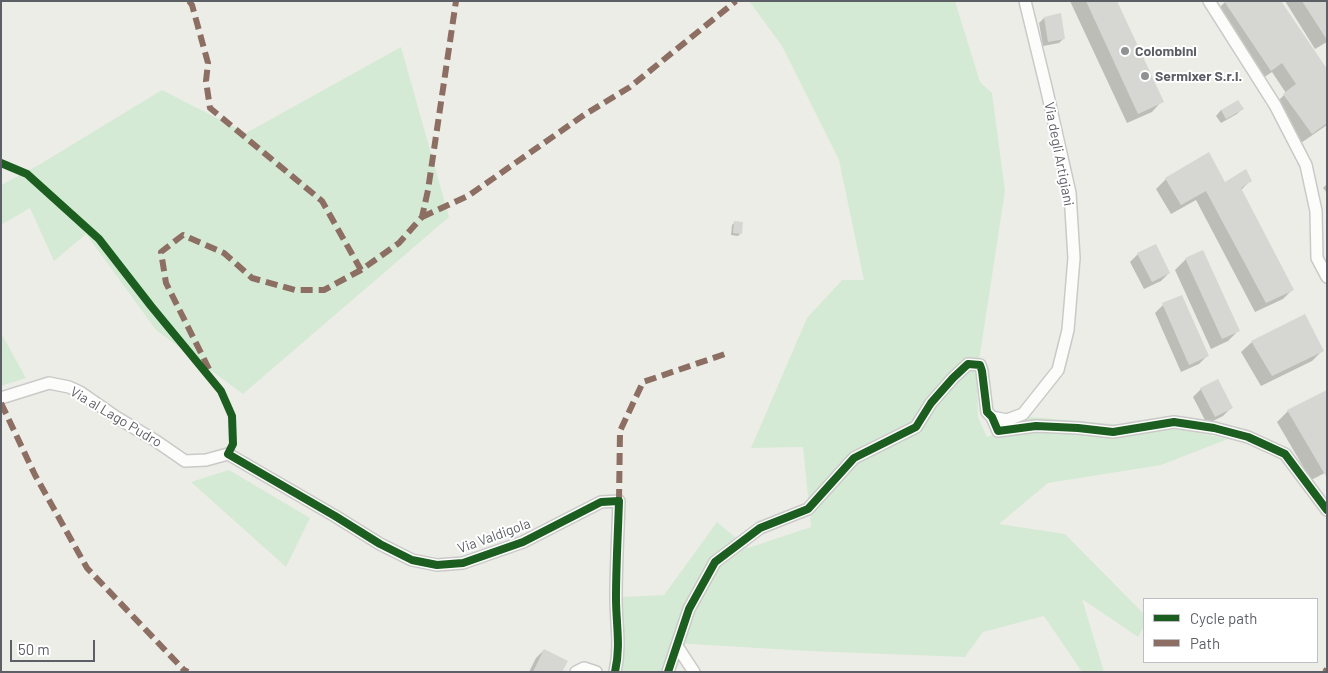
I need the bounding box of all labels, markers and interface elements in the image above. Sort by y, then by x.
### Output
place label: Colombini [1135,43,1197,59]
marker: Colombini [1119,45,1131,57]
place label: Sermixer S.r.l. [1155,68,1242,84]
marker: Sermixer S.r.l. [1139,70,1151,82]
street label: Via degli Artigiani [1041,100,1077,208]
street label: Via al Lago Pudro [67,383,165,451]
street label: Via Valdigola [455,515,533,557]
legend [1143,598,1318,663]
text: Cycle path [1190,609,1257,627]
scale bar [12,630,98,662]
text: Path [1190,634,1220,652]
text: 50 m [18,640,50,658]

